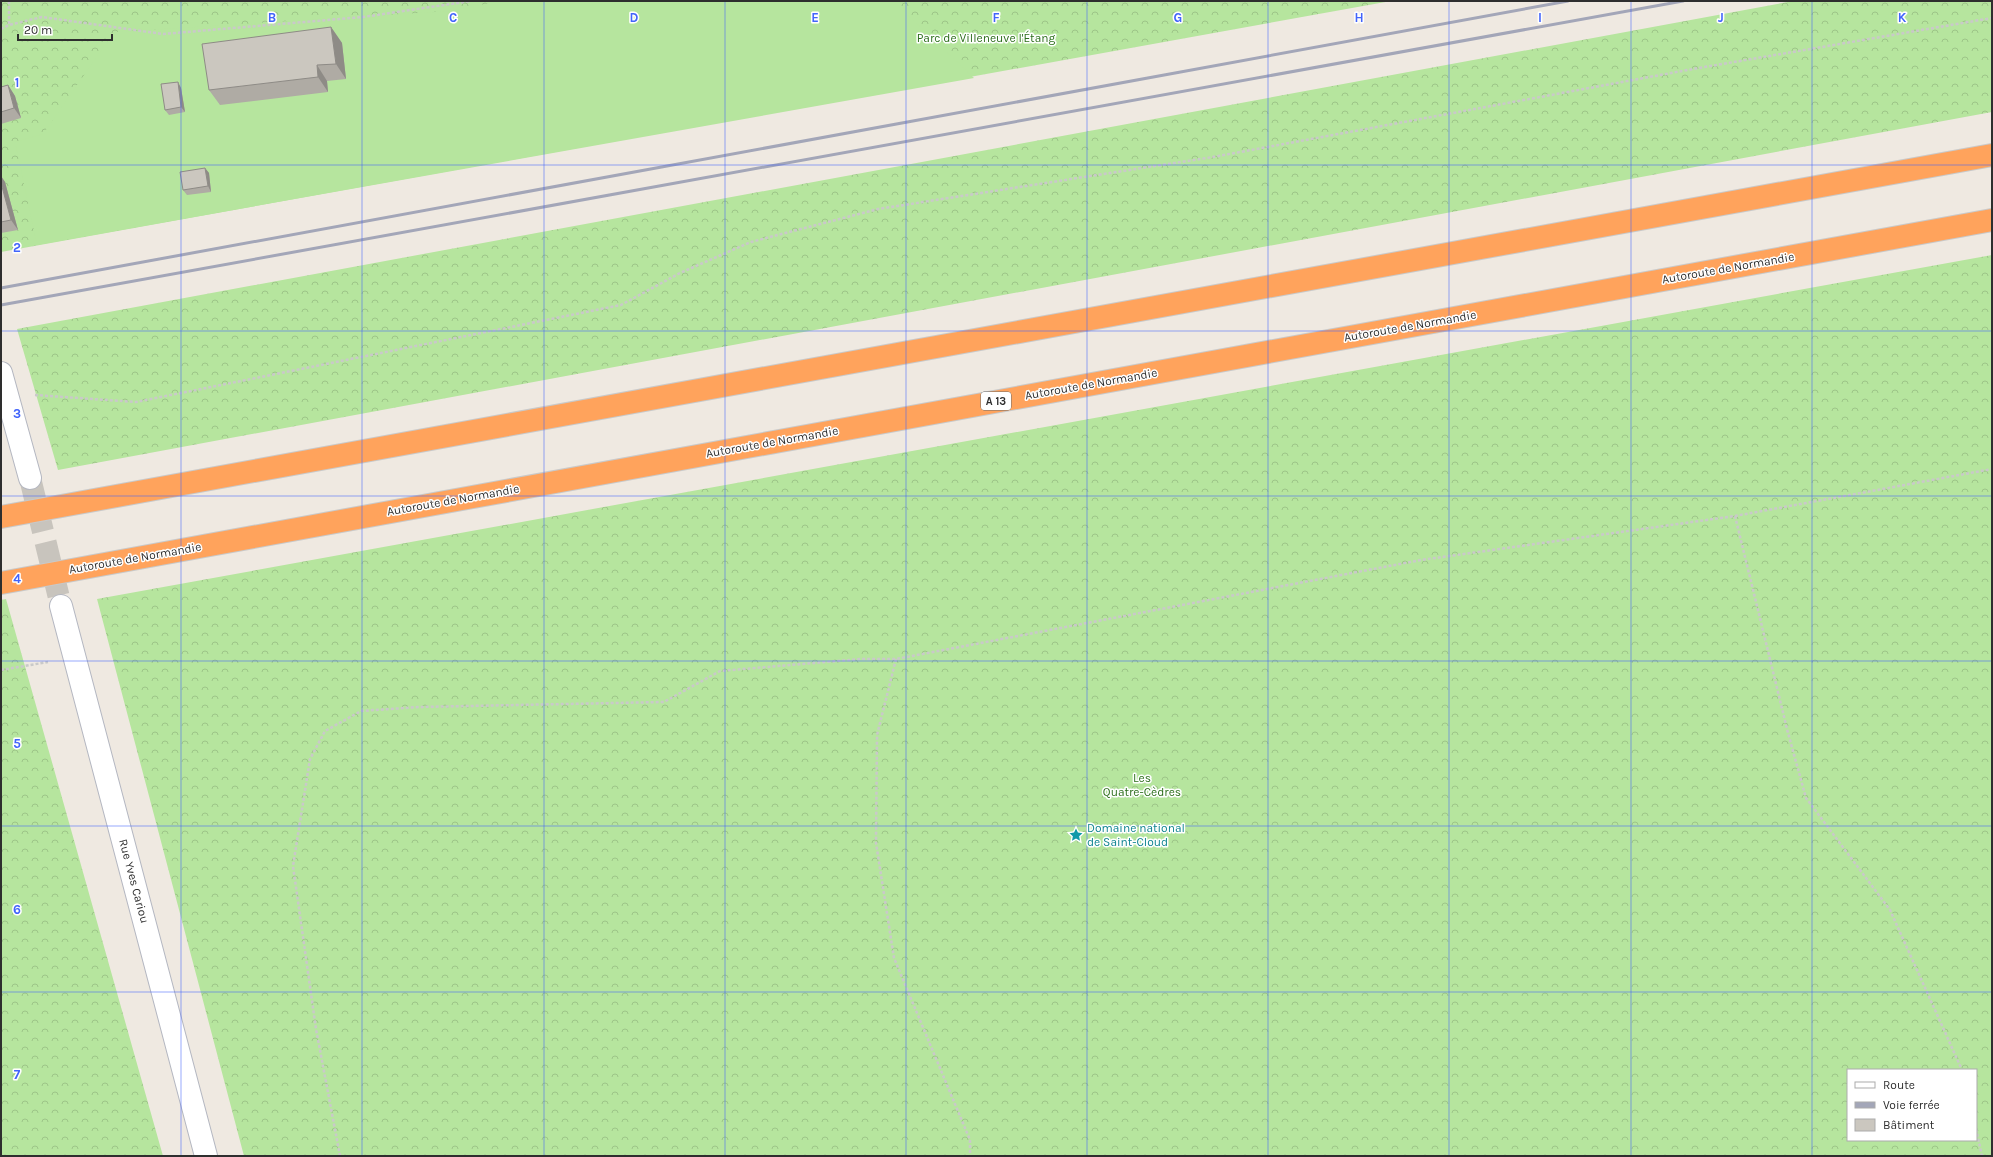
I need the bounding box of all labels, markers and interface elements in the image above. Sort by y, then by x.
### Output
text: B [268,10,276,25]
text: C [449,10,457,25]
text: D [630,10,639,25]
text: E [811,10,819,25]
text: F [992,10,1000,25]
text: G [1174,10,1182,25]
text: H [1354,10,1364,25]
text: I [1538,10,1542,25]
text: J [1718,10,1724,25]
text: K [1898,10,1907,25]
scale bar [18,16,112,42]
text: 20 m [24,23,52,37]
park label: Parc de Villeneuve l'Étang [917,30,1055,45]
text: 1 [15,75,19,90]
text: 2 [13,240,21,255]
street label: Autoroute de Normandie [1661,249,1795,287]
street label: Autoroute de Normandie [1343,307,1477,345]
street label: Autoroute de Normandie [1024,365,1158,403]
road number: A 13 [981,392,1011,410]
text: 3 [13,406,21,421]
street label: Autoroute de Normandie [705,423,839,461]
street label: Autoroute de Normandie [386,481,520,519]
street label: Autoroute de Normandie [68,539,202,577]
text: 4 [13,571,21,586]
text: 5 [13,736,21,751]
park label: Les Quatre-Cèdres [1103,771,1181,799]
place label: Domaine national de Saint-Cloud [1087,821,1185,849]
place icon: Domaine national de Saint-Cloud [1068,827,1084,843]
street label: Rue Yves Cariou [116,837,152,925]
text: 6 [13,902,21,917]
text: 7 [14,1067,21,1082]
legend [1847,1069,1977,1141]
text: Route [1883,1078,1915,1092]
text: Voie ferrée [1883,1098,1940,1112]
text: Bâtiment [1883,1118,1935,1132]

